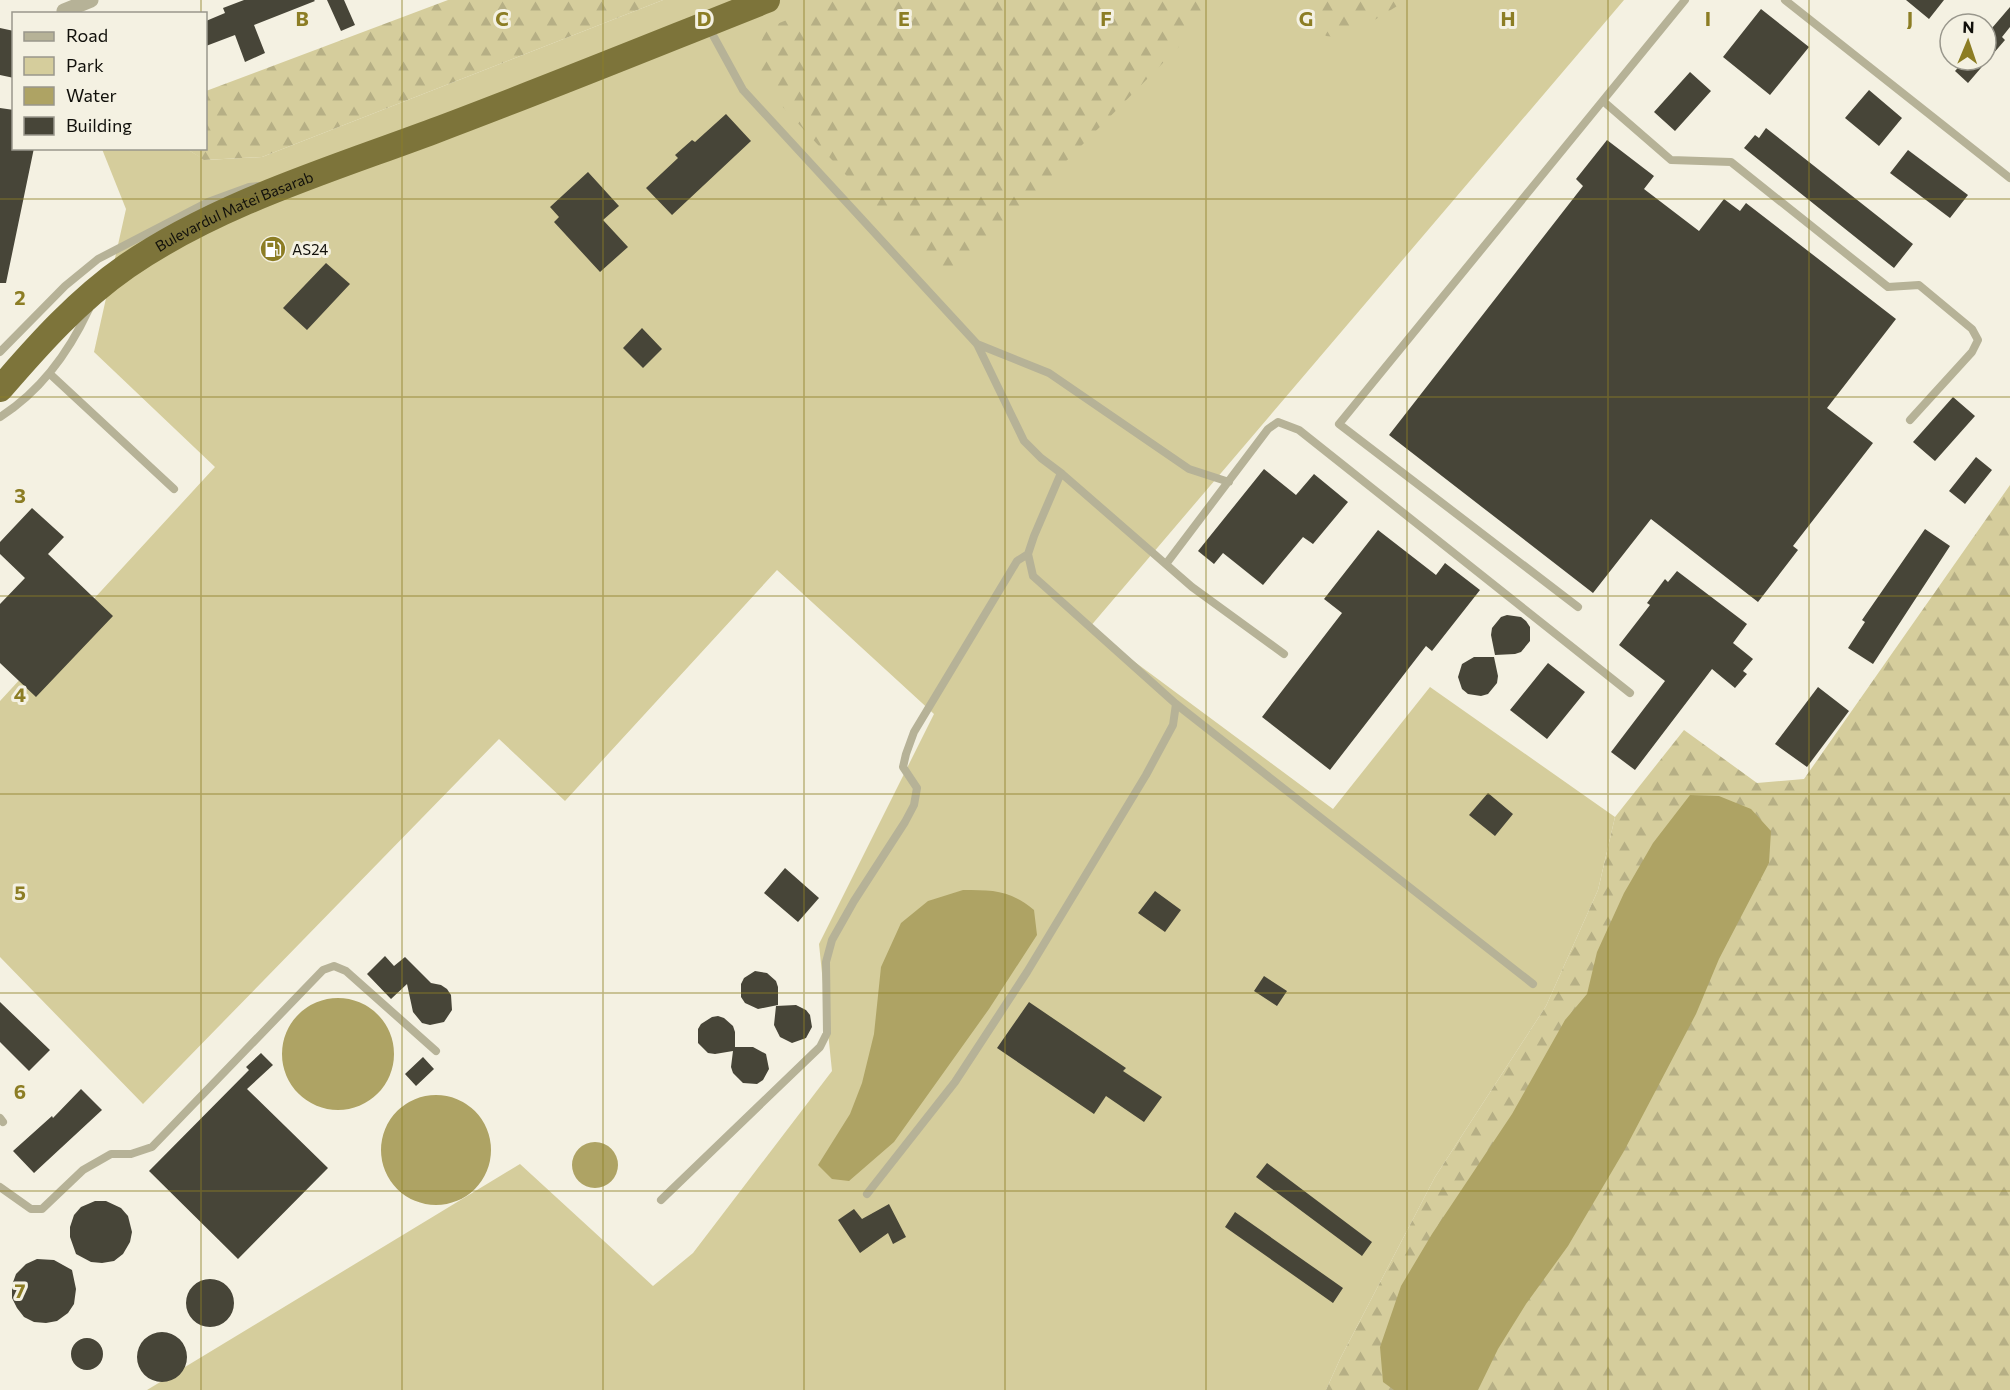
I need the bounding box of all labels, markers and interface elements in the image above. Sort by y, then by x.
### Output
text: B [295,6,309,30]
text: C [495,6,509,30]
text: D [697,6,711,30]
text: E [898,6,910,30]
text: F [1100,6,1112,30]
text: G [1299,6,1313,30]
text: H [1501,6,1516,30]
text: I [1705,6,1711,30]
text: J [1907,6,1913,30]
legend [12,12,207,150]
north arrow [1938,12,1998,72]
text: N [1962,17,1975,36]
text: Road [66,24,108,46]
text: Park [66,54,104,76]
text: Water [66,84,117,106]
text: Building [66,114,132,136]
street label: Bulevardul Matei Basarab [152,167,316,255]
fuel station icon: AS24 [258,234,288,264]
place label: AS24 [292,240,328,258]
text: 2 [14,285,26,309]
text: 3 [14,483,26,507]
text: 4 [14,682,26,706]
text: 5 [14,880,26,904]
text: 6 [14,1079,26,1103]
text: 7 [15,1278,26,1302]

